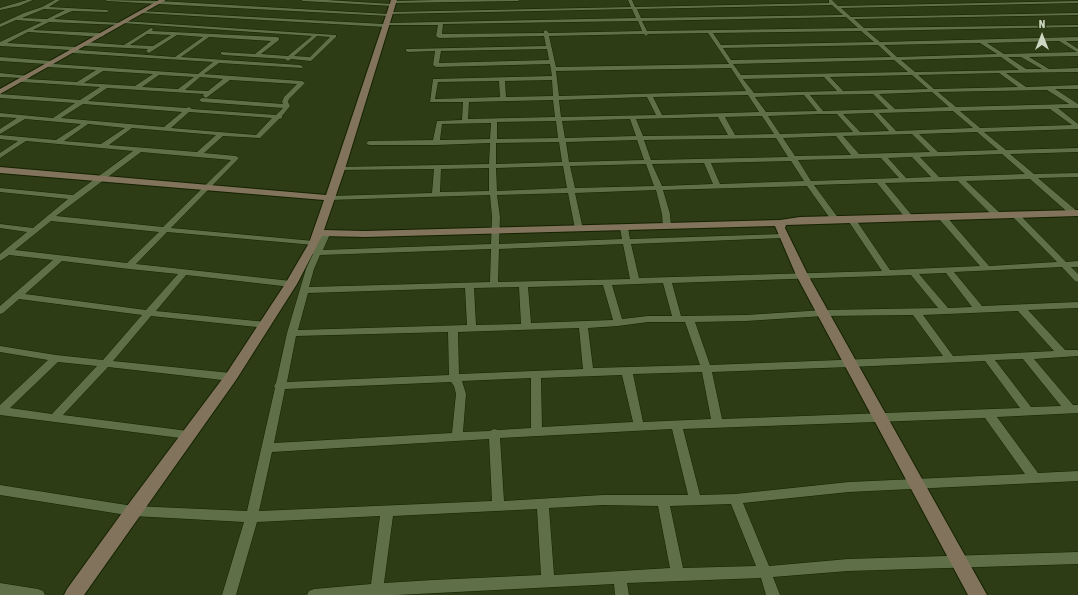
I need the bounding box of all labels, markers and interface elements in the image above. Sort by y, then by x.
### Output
north arrow [1022,16,1062,56]
text: N [1039,18,1045,30]

